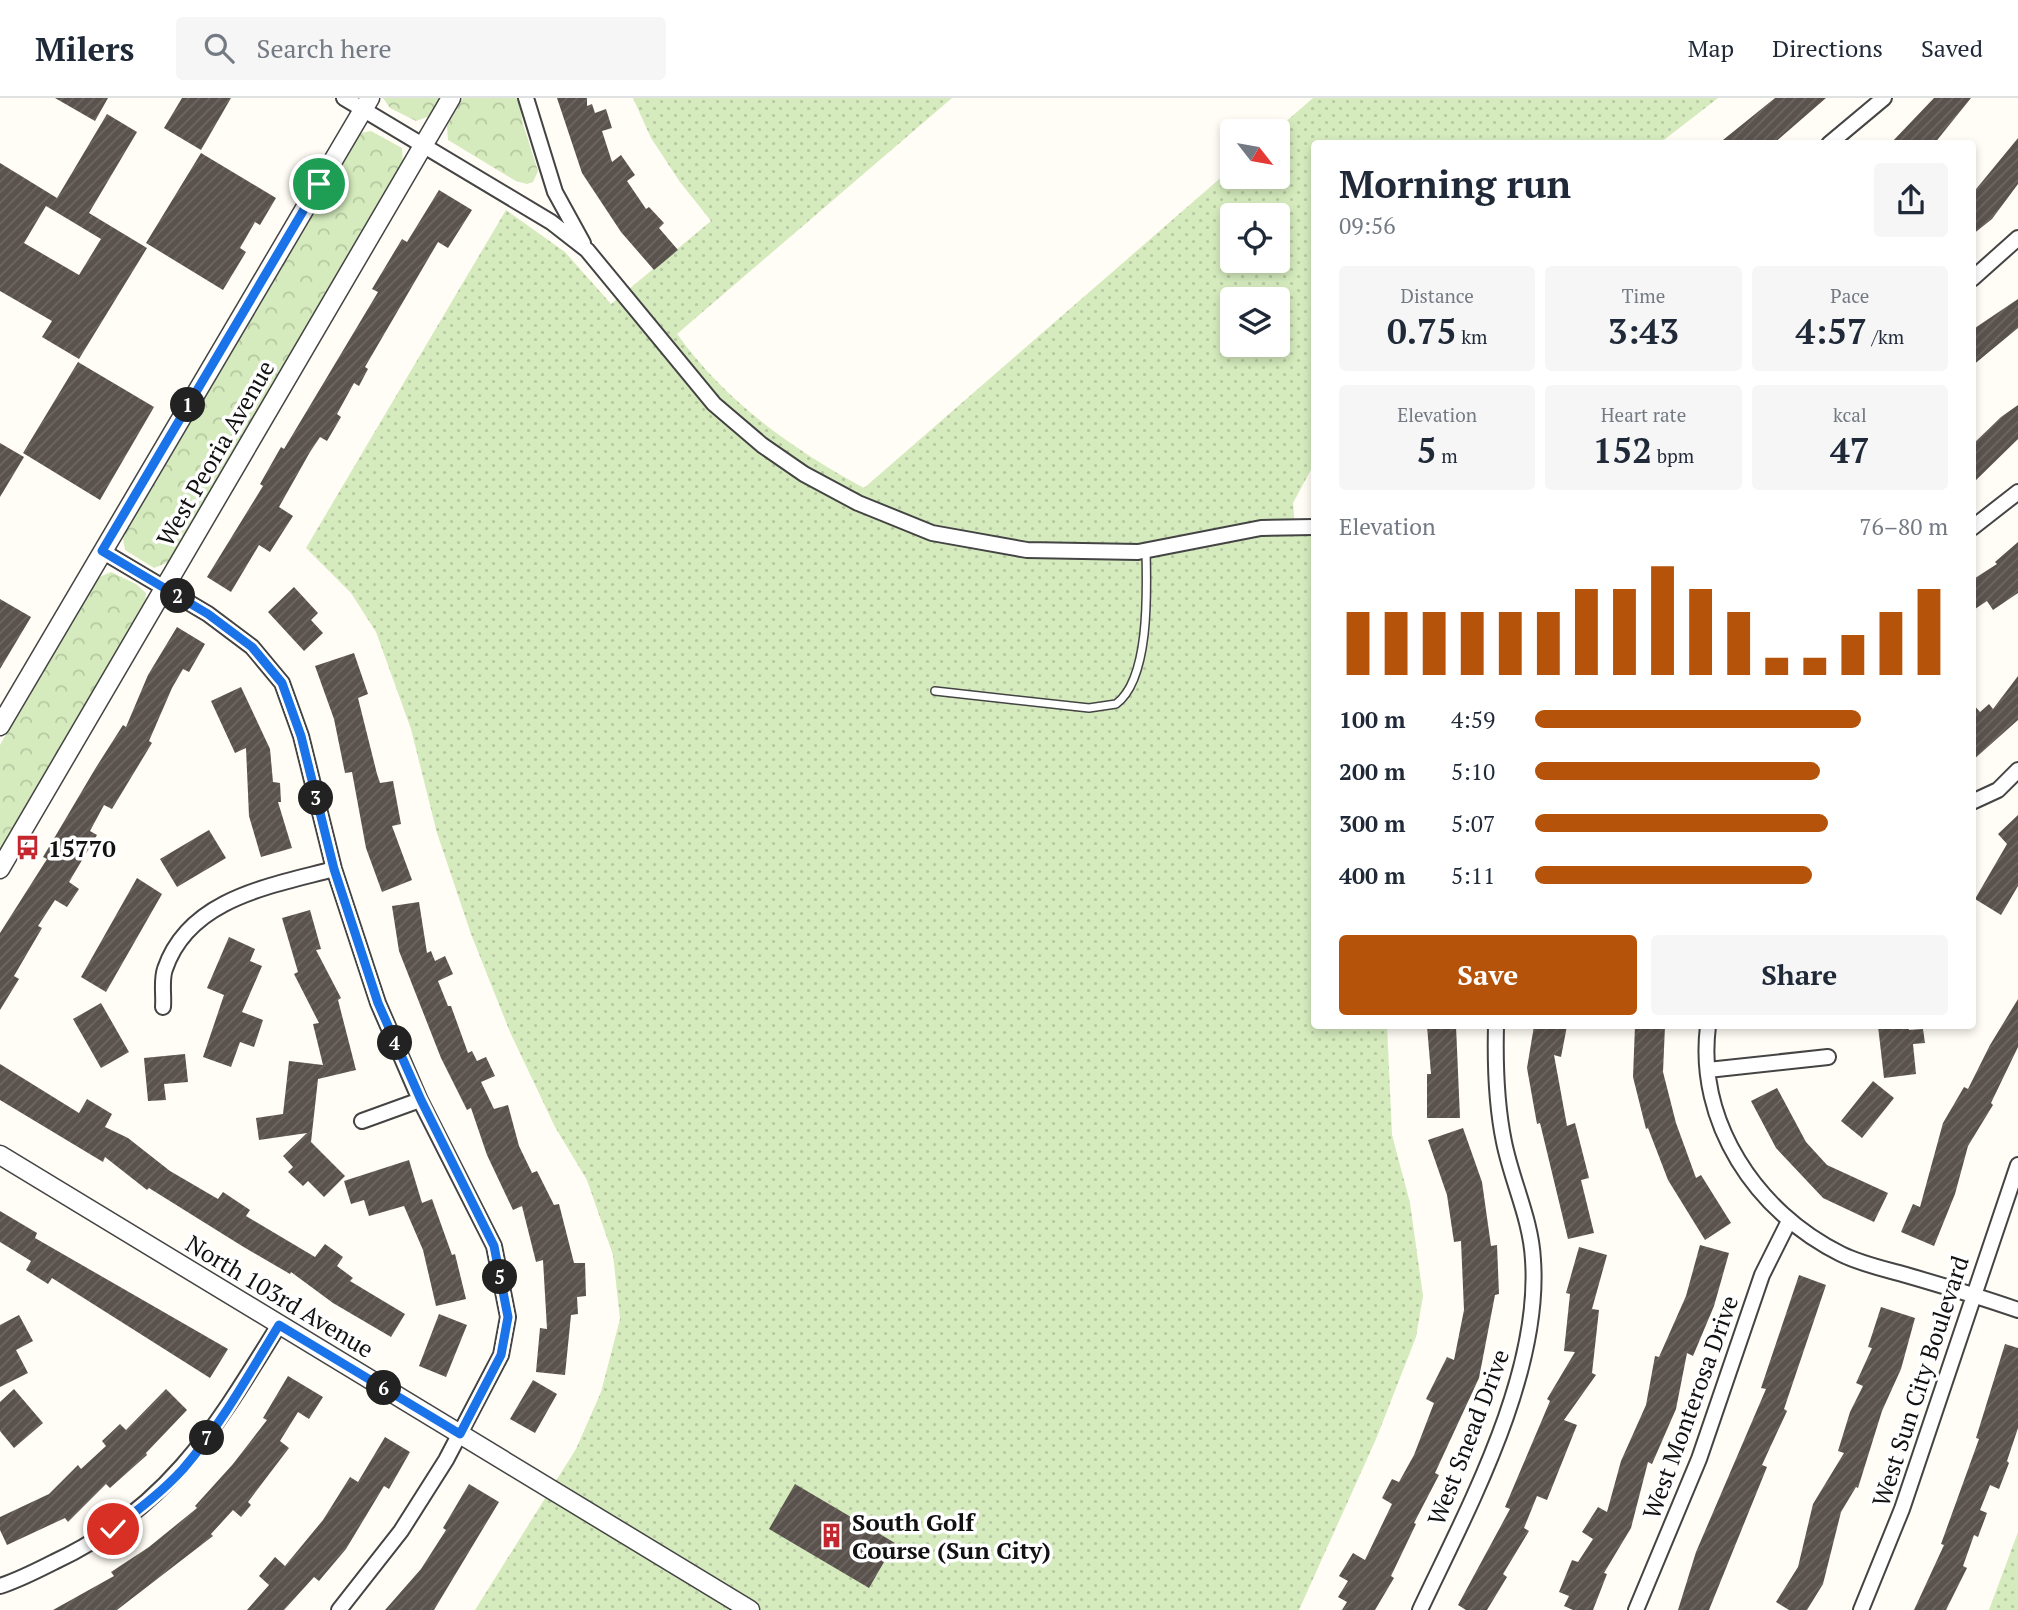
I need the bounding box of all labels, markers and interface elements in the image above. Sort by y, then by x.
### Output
search box [176,17,666,80]
text: Milers [35,27,134,70]
icon: search [200,29,238,67]
text: Search here [256,31,392,65]
text: Map [1688,32,1734,64]
text: Directions [1772,32,1883,64]
text: Saved [1921,32,1983,64]
north arrow [1220,119,1290,189]
map controls [1220,119,1290,357]
pin [289,154,349,214]
text: Morning run [1339,159,1571,209]
button: share [1874,163,1948,237]
icon: arrive [300,165,338,203]
button: locate [1220,203,1290,273]
text: 09:56 [1339,210,1396,241]
text: Distance [1400,283,1474,308]
text: Time [1622,283,1665,308]
text: Pace [1830,283,1869,308]
button: layers [1220,287,1290,357]
text: 0.75 [1387,308,1457,354]
text: 3:43 [1608,308,1679,354]
text: 4:57 [1795,308,1867,354]
text: km [1457,324,1487,349]
text: /km [1867,324,1904,349]
street label: West Peoria Avenue [149,354,281,552]
pin: 1 [170,388,206,422]
text: 1 [182,392,193,417]
text: Elevation [1397,402,1477,427]
text: Heart rate [1601,402,1686,427]
text: kcal [1833,402,1867,427]
text: 5 [1417,427,1437,473]
text: 152 [1593,427,1652,473]
text: 47 [1830,427,1870,473]
text: m [1437,443,1458,468]
text: bpm [1652,443,1694,468]
text: Elevation [1339,511,1436,542]
text: 76–80 m [1859,511,1948,542]
pin: 2 [160,578,196,614]
text: 2 [172,583,183,608]
text: 100 m [1339,704,1405,735]
text: 4:59 [1451,704,1495,735]
text: 200 m [1339,756,1405,787]
text: 5:10 [1451,756,1495,787]
pin: 3 [298,780,334,816]
text: 3 [310,785,321,810]
text: 300 m [1339,808,1405,839]
text: 5:07 [1451,808,1495,839]
place label: 15770 [48,832,116,864]
bus stop icon: 15770 [14,834,42,862]
text: 400 m [1339,860,1405,891]
text: 5:11 [1451,860,1495,891]
button: Save [1339,935,1637,1015]
button: Share [1651,935,1948,1015]
pin: 4 [378,1026,412,1060]
text: 4 [389,1030,400,1055]
street label: North 103rd Avenue [180,1227,380,1365]
street label: West Sun City Boulevard [1864,1252,1976,1510]
pin: 5 [482,1260,518,1294]
text: 5 [494,1264,505,1289]
street label: West Monterosa Drive [1635,1291,1745,1523]
street label: West Snead Drive [1420,1345,1516,1529]
pin: 6 [366,1370,402,1406]
text: 6 [378,1375,389,1400]
pin: 7 [190,1420,224,1456]
text: 7 [201,1425,212,1450]
pin [83,1499,143,1559]
place label: South Golf Course (Sun City) [852,1506,1051,1566]
icon: check [94,1510,132,1548]
building icon: South Golf Course (Sun City) [818,1522,846,1550]

